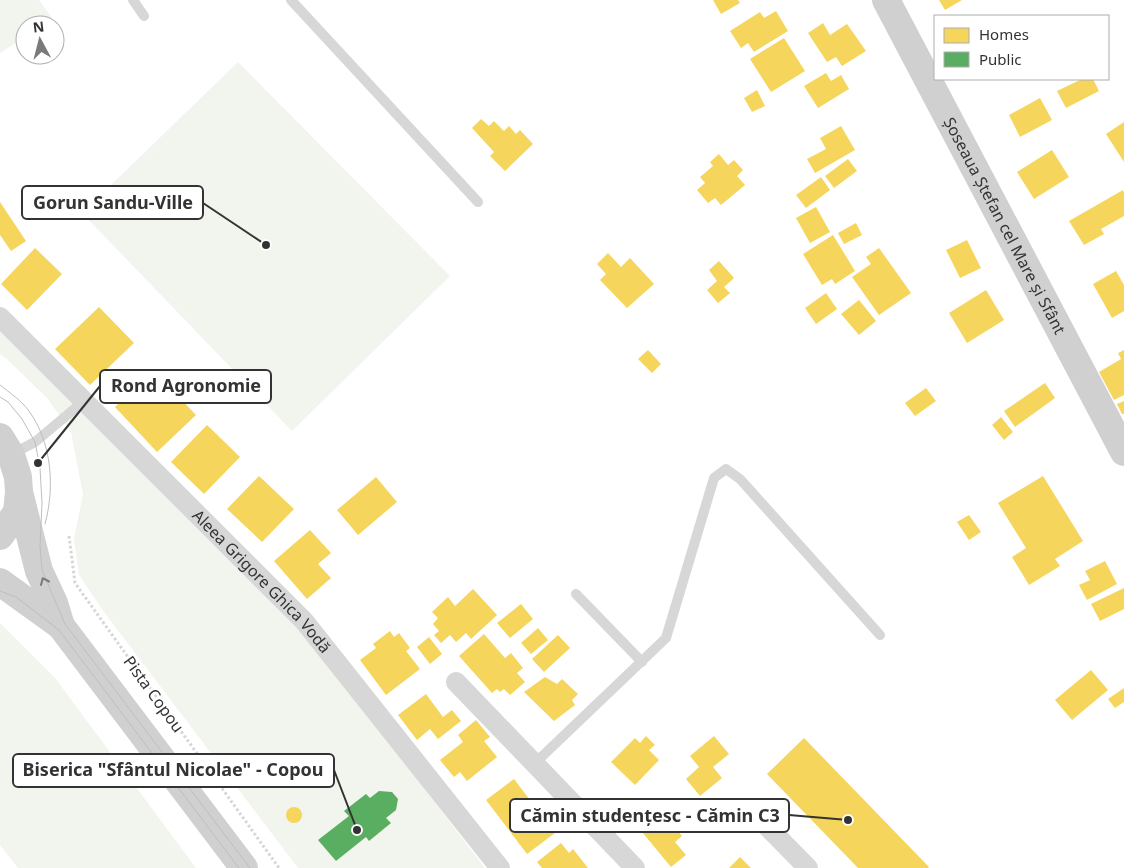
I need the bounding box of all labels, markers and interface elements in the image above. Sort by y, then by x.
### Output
north arrow [15,15,65,65]
legend [934,15,1109,80]
text: N [32,16,45,37]
text: Homes [979,24,1029,44]
text: Public [979,49,1022,69]
street label: Șoseaua Ștefan cel Mare și Sfânt [939,113,1071,338]
callout: Gorun Sandu-Ville [22,186,203,219]
text: Gorun Sandu-Ville [33,190,193,214]
callout: Rond Agronomie [100,370,271,403]
text: Rond Agronomie [111,373,261,397]
street label: Aleea Grigore Ghica Vodă [188,505,336,657]
one-way arrow [39,577,50,586]
street label: Pista Copou [119,651,189,737]
callout: Biserica "Sfântul Nicolae" - Copou [13,754,334,787]
text: Biserica "Sfântul Nicolae" - Copou [23,757,324,781]
callout: Cămin studențesc - Cămin C3 [510,799,789,832]
text: Cămin studențesc - Cămin C3 [520,803,780,827]

